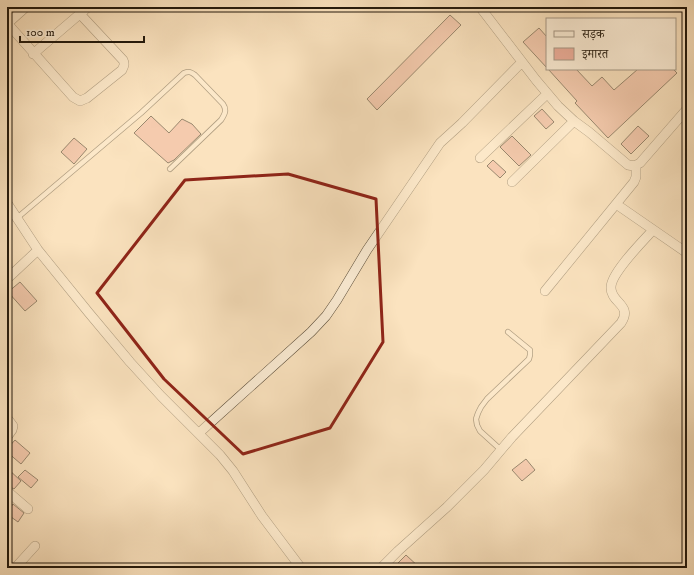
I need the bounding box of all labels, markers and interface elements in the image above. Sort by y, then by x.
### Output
scale bar [20,18,144,44]
legend [546,18,676,70]
text: 100 m [26,25,55,40]
text: सड़क [581,27,606,42]
text: इमारत [581,47,609,62]

